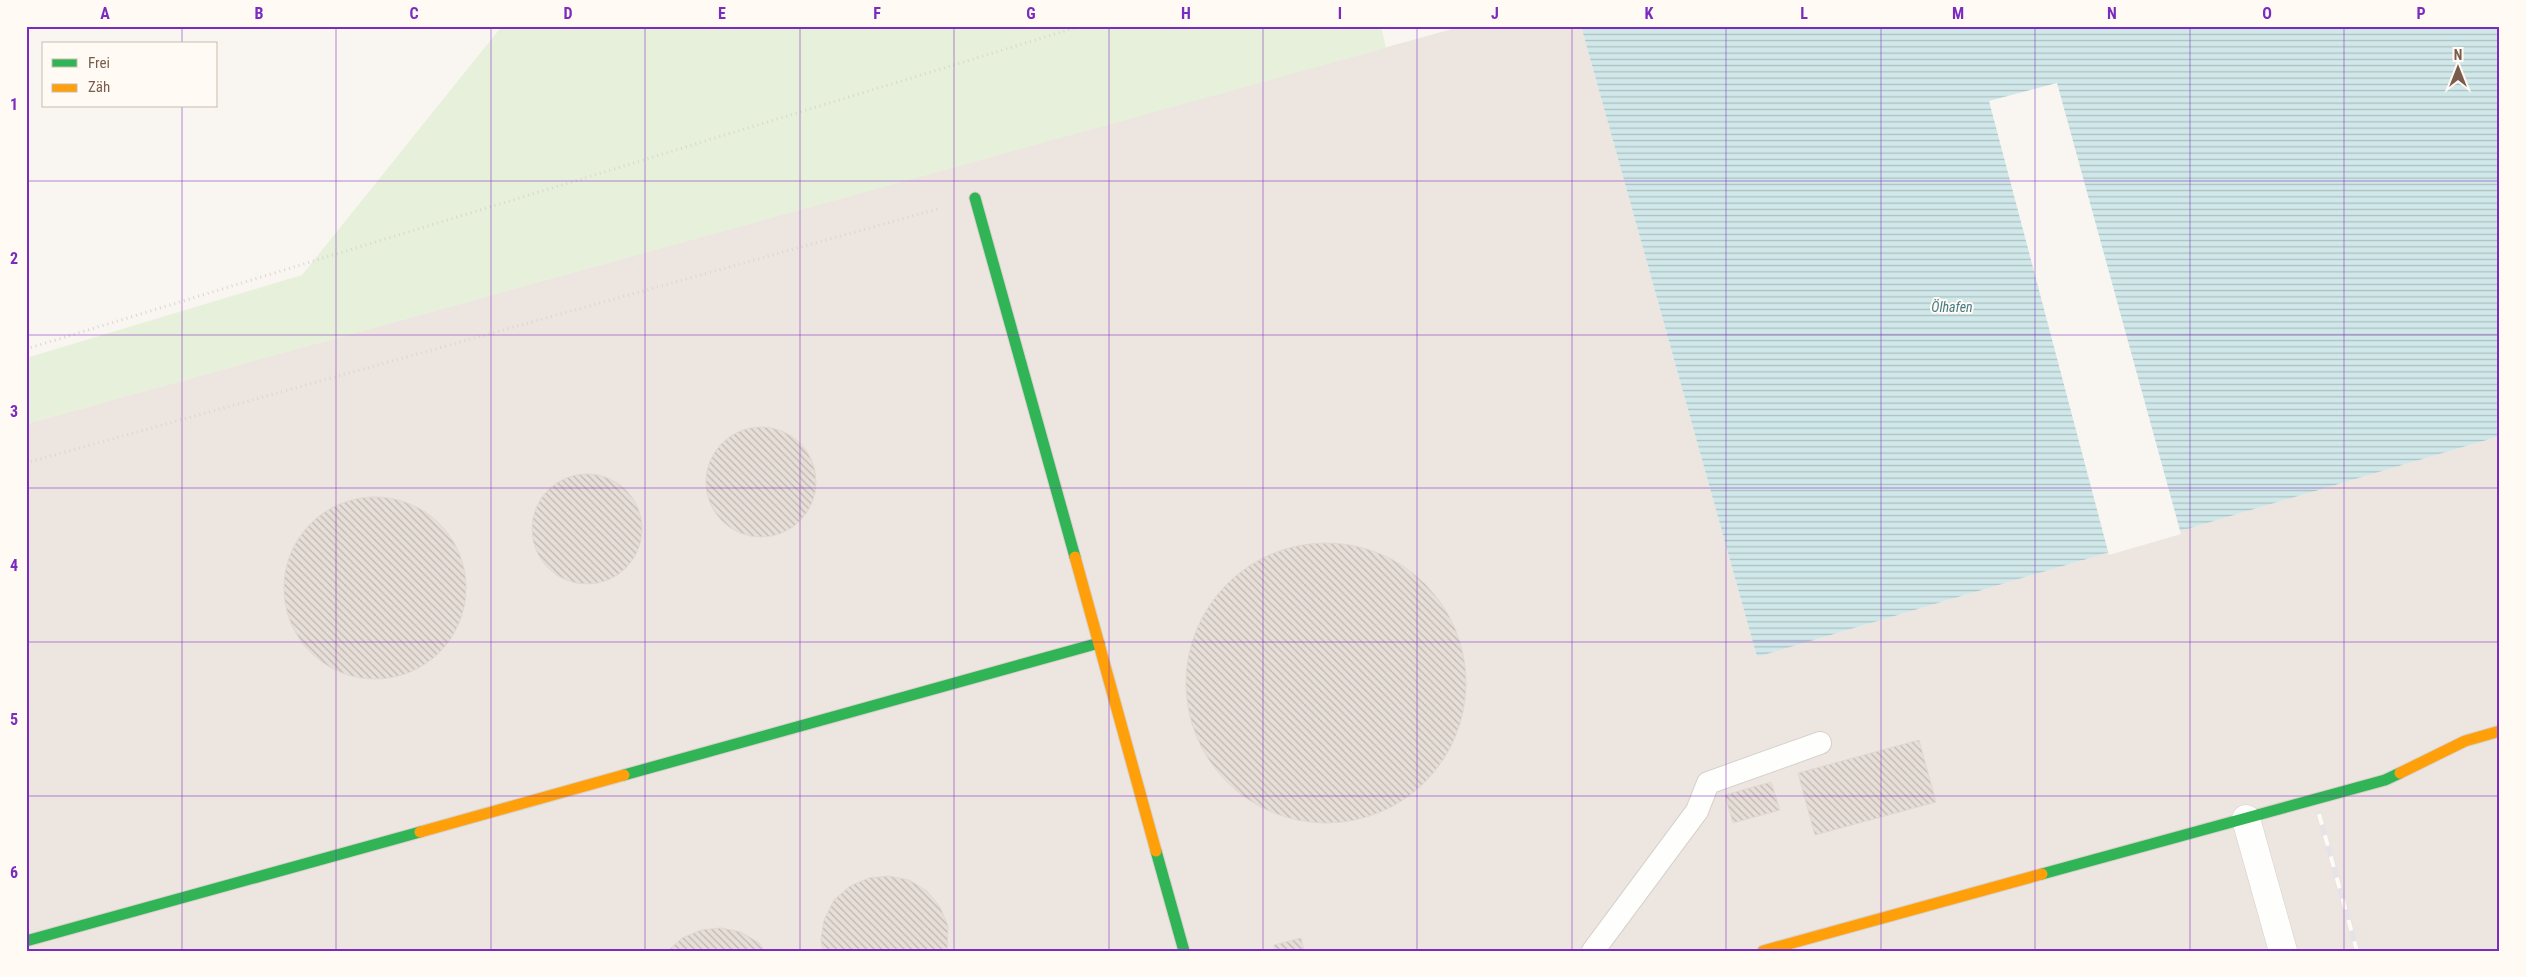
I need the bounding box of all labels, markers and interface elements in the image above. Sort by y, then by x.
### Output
text: A [100,4,110,23]
text: B [255,4,264,23]
text: C [409,4,419,23]
text: D [563,4,573,23]
text: E [718,4,726,23]
text: F [873,4,881,23]
text: G [1026,4,1036,23]
text: H [1181,4,1191,23]
text: I [1338,4,1342,23]
text: J [1491,4,1499,23]
text: K [1645,4,1654,23]
text: L [1800,4,1808,23]
text: M [1952,4,1964,23]
text: N [2107,4,2117,23]
text: O [2262,4,2272,23]
text: P [2416,4,2426,23]
legend [42,42,218,108]
north arrow [2434,42,2484,92]
text: N [2454,47,2462,63]
text: Frei [88,54,110,72]
text: Zäh [88,78,110,96]
text: 1 [10,95,18,114]
text: 2 [10,249,18,268]
water label: Ölhafen [1931,299,1973,315]
text: 3 [10,402,18,421]
text: 4 [10,556,18,575]
text: 5 [10,710,18,729]
text: 6 [10,863,18,882]

